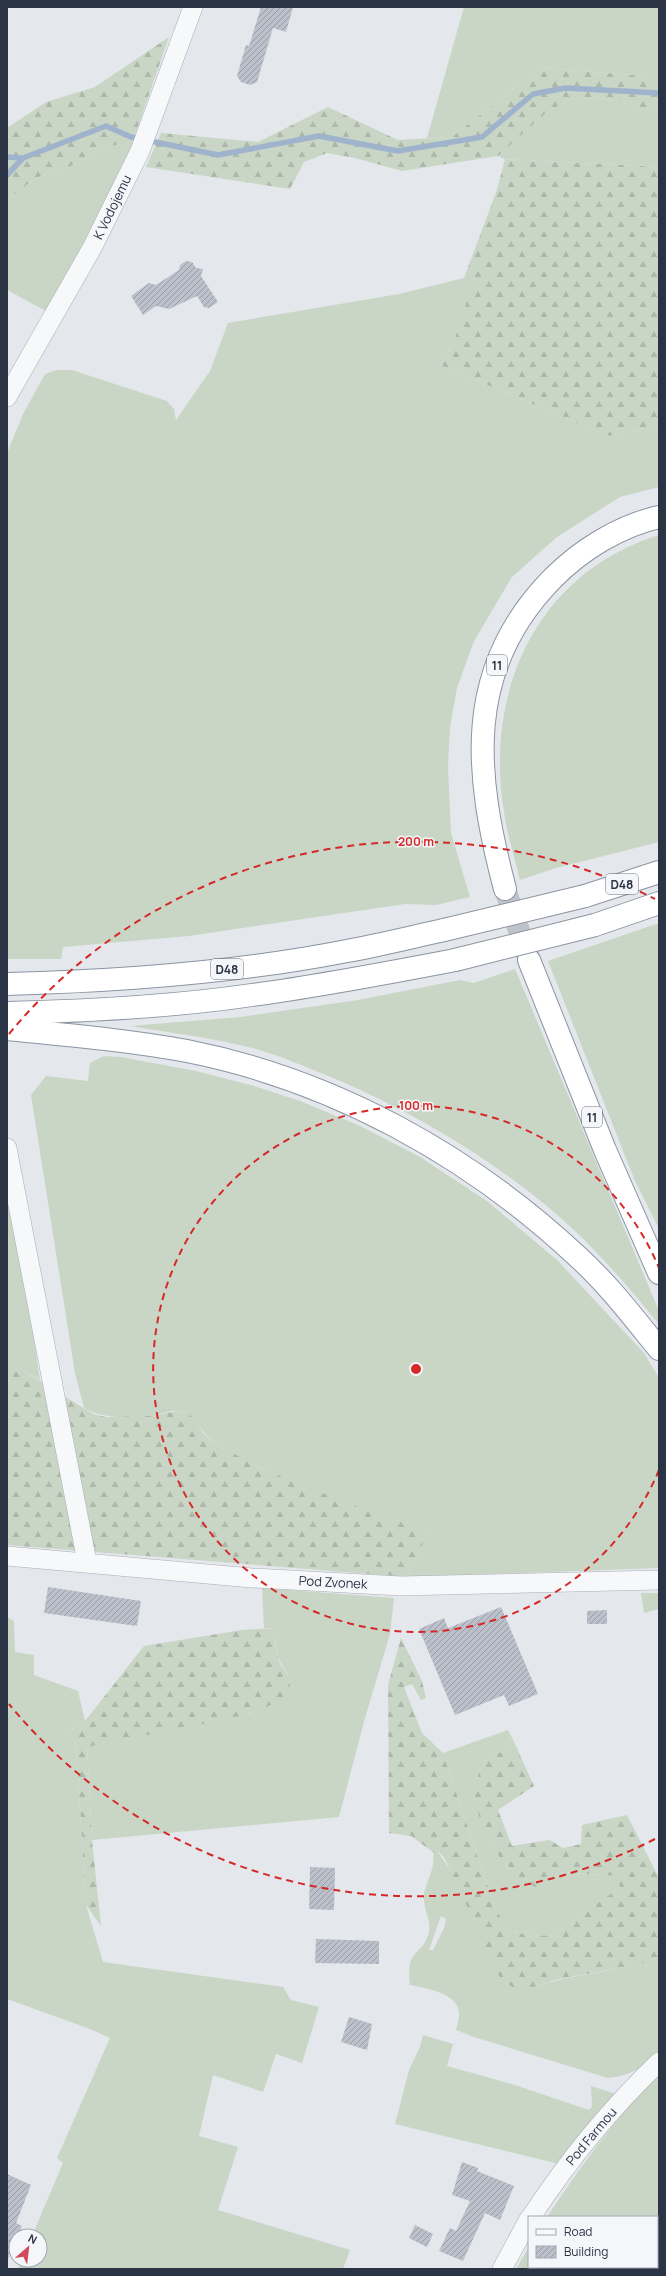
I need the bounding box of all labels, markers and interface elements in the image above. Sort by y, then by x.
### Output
street label: K Vodojemu [89,172,135,242]
road number: 11 [487,655,507,675]
text: 200 m [398,833,434,850]
road number: D48 [606,874,638,894]
road number: D48 [211,959,243,979]
text: 100 m [399,1097,433,1114]
road number: 11 [582,1107,602,1127]
centre of rings [409,1362,423,1376]
street label: Pod Zvonek [298,1571,368,1593]
street label: Pod Farmou [561,2103,621,2169]
legend [528,2216,658,2268]
text: Road [564,2223,592,2240]
north arrow [8,2228,48,2268]
text: N [26,2230,40,2247]
text: Building [564,2243,608,2260]

